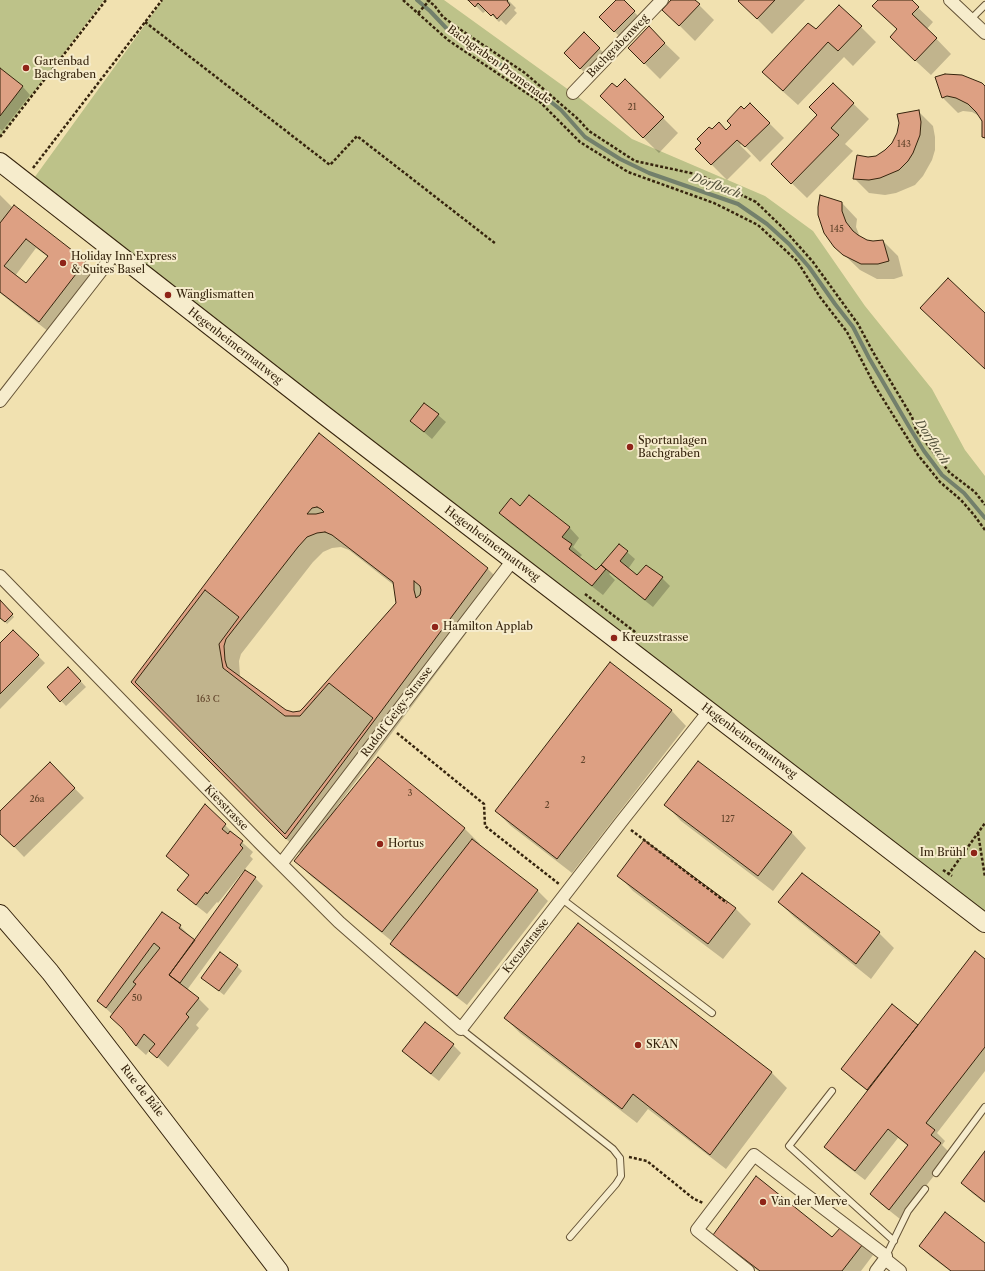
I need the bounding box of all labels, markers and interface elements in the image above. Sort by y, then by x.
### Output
street label: Bachgrabenweg [585,12,651,80]
street label: Bachgraben Promenade [444,23,554,107]
place label: Gartenbad Bachgraben [34,55,96,81]
marker: Gartenbad Bachgraben [21,63,31,73]
house number: 21 [628,102,636,112]
house number: 143 [897,139,911,149]
water label: Dorfbach [689,170,743,202]
house number: 145 [830,224,844,234]
place label: Holiday Inn Express & Suites Basel [71,250,177,276]
marker: Holiday Inn Express & Suites Basel [58,258,68,268]
place label: Wänglismatten [176,288,254,302]
marker: Wänglismatten [163,290,173,300]
street label: Hegenheimermattweg [185,305,285,387]
water label: Dorfbach [912,417,952,467]
place label: Sportanlagen Bachgraben [638,434,707,460]
marker: Sportanlagen Bachgraben [625,442,635,452]
street label: Hegenheimermattweg [442,504,542,584]
place label: Hamilton Applab [443,620,533,634]
marker: Hamilton Applab [430,622,440,632]
place label: Kreuzstrasse [622,631,688,645]
marker: Kreuzstrasse [609,633,619,643]
street label: Rudolf Geigy-Strasse [359,664,435,760]
house number: 163 C [196,694,220,704]
street label: Hegenheimermattweg [699,701,799,781]
house number: 2 [580,755,586,765]
street label: Kiesstrasse [201,783,251,833]
house number: 3 [408,788,412,798]
house number: 26a [29,794,45,804]
house number: 2 [544,800,550,810]
house number: 127 [721,814,735,824]
place label: Hortus [388,837,424,851]
marker: Hortus [375,839,385,849]
place label: Im Brühl [920,846,966,860]
marker: Im Brühl [969,848,979,858]
street label: Kreuzstrasse [500,916,552,976]
house number: 50 [132,993,142,1003]
place label: SKAN [646,1038,678,1052]
marker: SKAN [633,1040,643,1050]
street label: Rue de Bâle [118,1062,166,1120]
place label: Van der Merve [771,1195,847,1209]
marker: Van der Merve [758,1197,768,1207]

